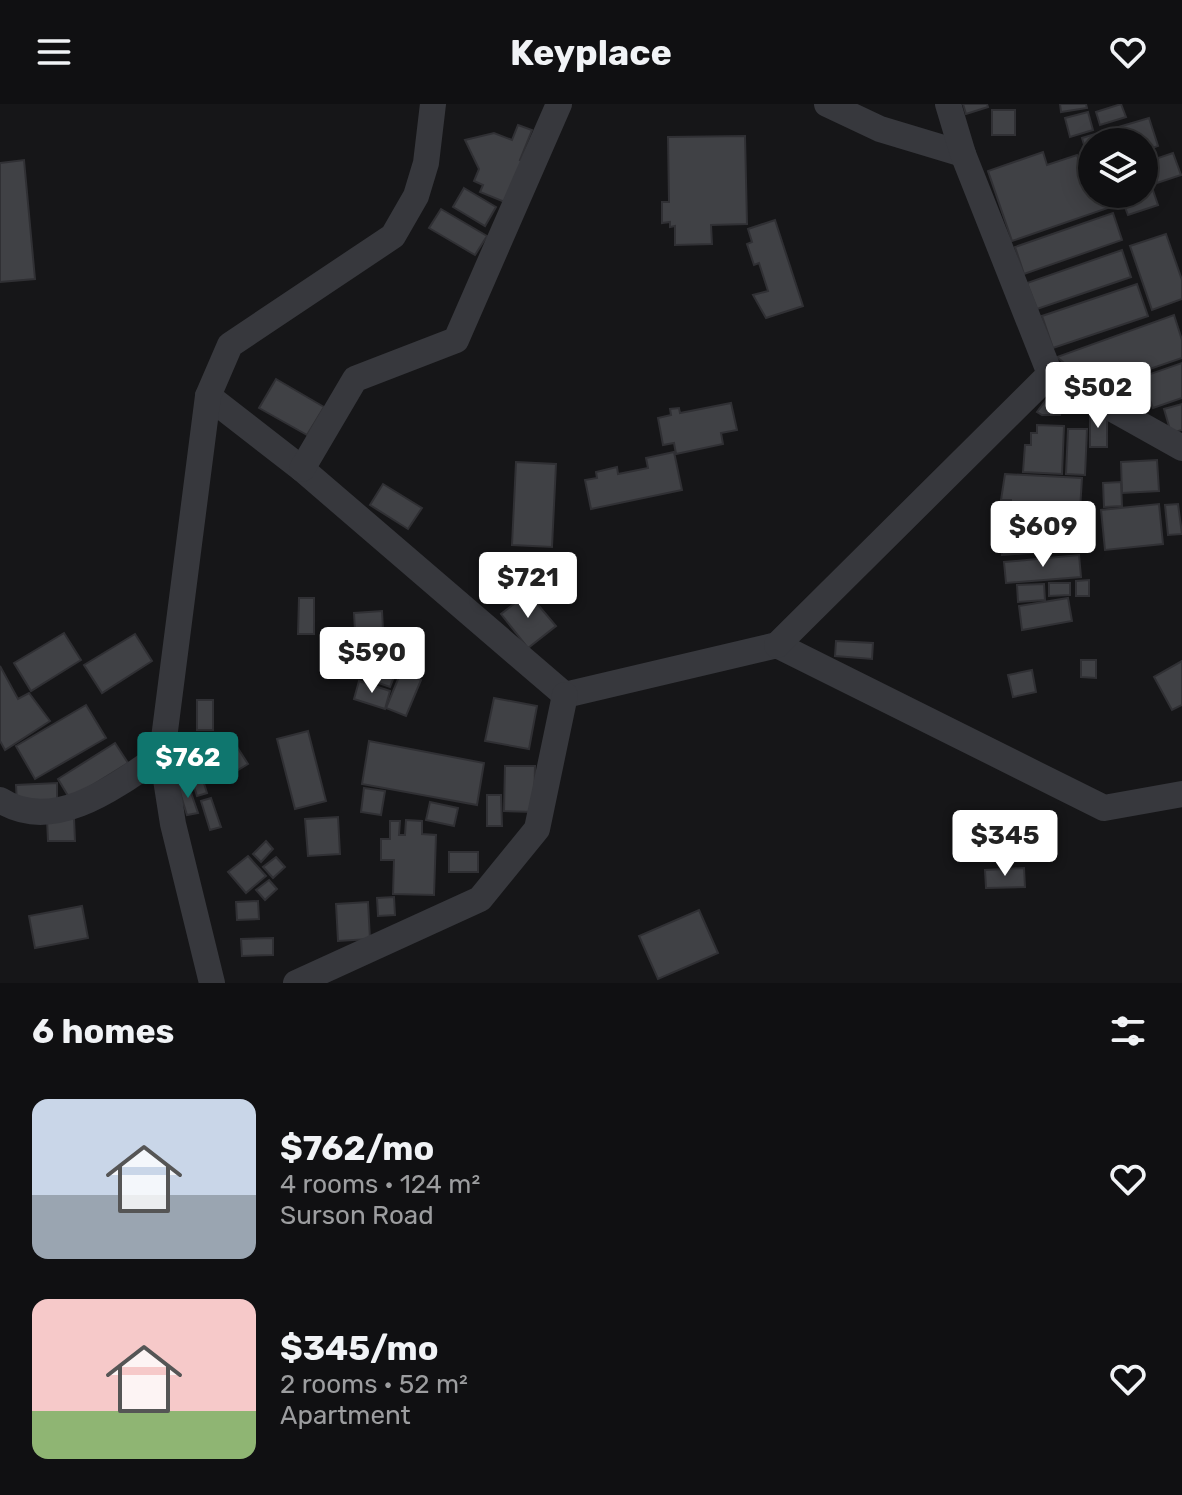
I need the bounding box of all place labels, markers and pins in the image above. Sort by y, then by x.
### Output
pin: $502 [1051,362,1145,430]
pin: $609 [996,501,1090,569]
pin: $721 [481,552,575,620]
pin: $590 [325,627,419,695]
pin: $762 [141,732,235,800]
pin: $345 [958,810,1052,878]

